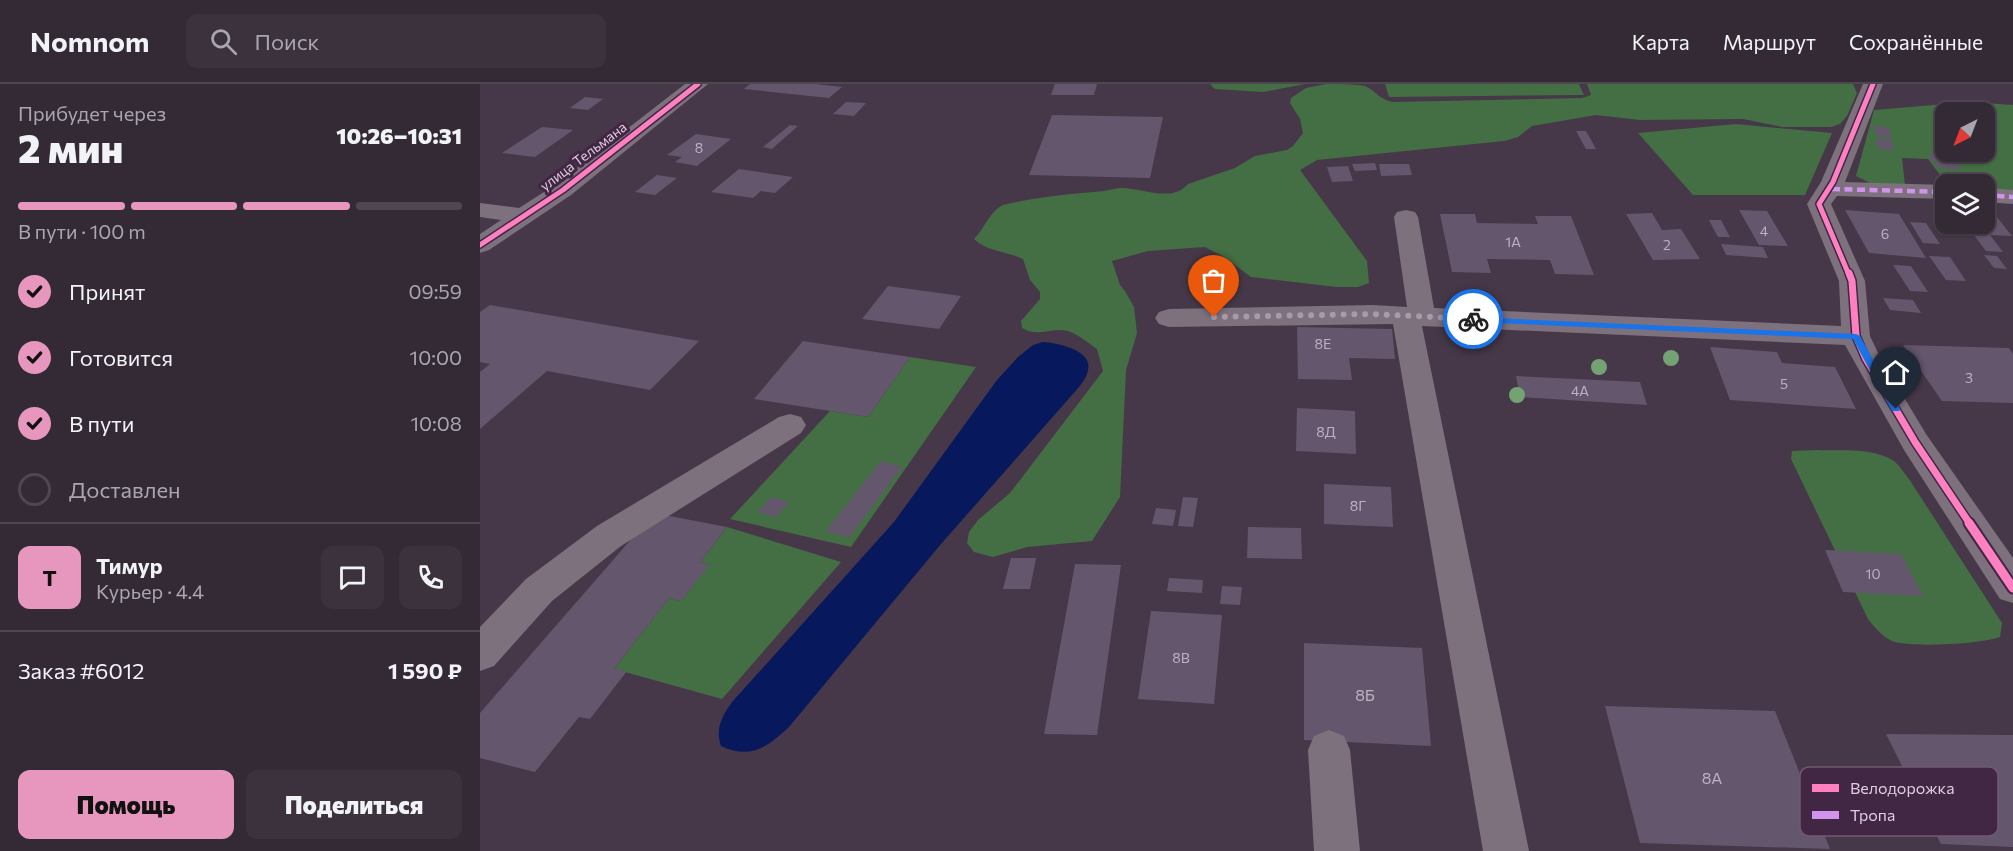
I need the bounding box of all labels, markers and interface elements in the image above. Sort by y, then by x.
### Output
search box [186,14,606,68]
text: Nomnom [30,24,150,58]
icon: search [207,25,240,58]
text: Поиск [255,28,319,55]
text: Карта [1632,29,1690,54]
text: Маршрут [1723,29,1816,54]
text: Сохранённые [1849,29,1983,54]
text: Прибудет через [18,101,166,125]
north arrow [1935,102,1995,162]
map controls [1935,102,1995,234]
street label: улица Тельмана [536,118,630,194]
text: 10:26–10:31 [336,122,462,149]
text: 2 мин [18,123,123,171]
house number: 8 [695,139,703,156]
button: layers [1935,174,1995,234]
text: В пути · 100 m [18,219,146,243]
house number: 4 [1760,222,1769,239]
house number: 6 [1881,225,1889,242]
house number: 1А [1505,233,1521,250]
house number: 2 [1663,236,1671,253]
pin [1188,255,1239,317]
icon: bag [1197,264,1230,297]
icon: check [18,275,51,308]
text: Принят [69,278,145,305]
text: 09:59 [408,279,462,303]
courier [1443,289,1503,349]
icon: bike [1457,303,1490,336]
house number: 8Е [1315,335,1331,352]
icon: check [18,341,51,374]
text: Готовится [69,344,173,371]
text: 10:00 [410,345,462,369]
pin [1870,347,1921,409]
icon: home [1879,356,1912,389]
house number: 3 [1965,369,1973,386]
house number: 5 [1780,375,1788,392]
house number: 4А [1571,382,1589,399]
icon: check [18,407,51,440]
text: В пути [69,410,134,437]
text: 10:08 [410,411,462,435]
house number: 8Д [1316,423,1336,440]
text: Доставлен [69,476,181,503]
house number: 8Г [1350,497,1366,514]
button: chat [321,546,384,609]
button: phone [399,546,462,609]
text: Тимур [96,552,163,579]
text: Т [42,564,57,591]
house number: 10 [1865,565,1881,582]
text: Курьер · 4.4 [96,579,204,603]
house number: 8В [1172,649,1190,666]
text: Заказ #6012 [18,657,144,684]
text: 1 590 ₽ [388,657,462,684]
house number: 8Б [1355,685,1375,704]
legend [1800,767,1998,836]
house number: 8А [1702,768,1722,787]
button: Помощь [18,770,234,839]
button: Поделиться [246,770,462,839]
text: Велодорожка [1850,778,1954,797]
text: Тропа [1850,805,1895,824]

